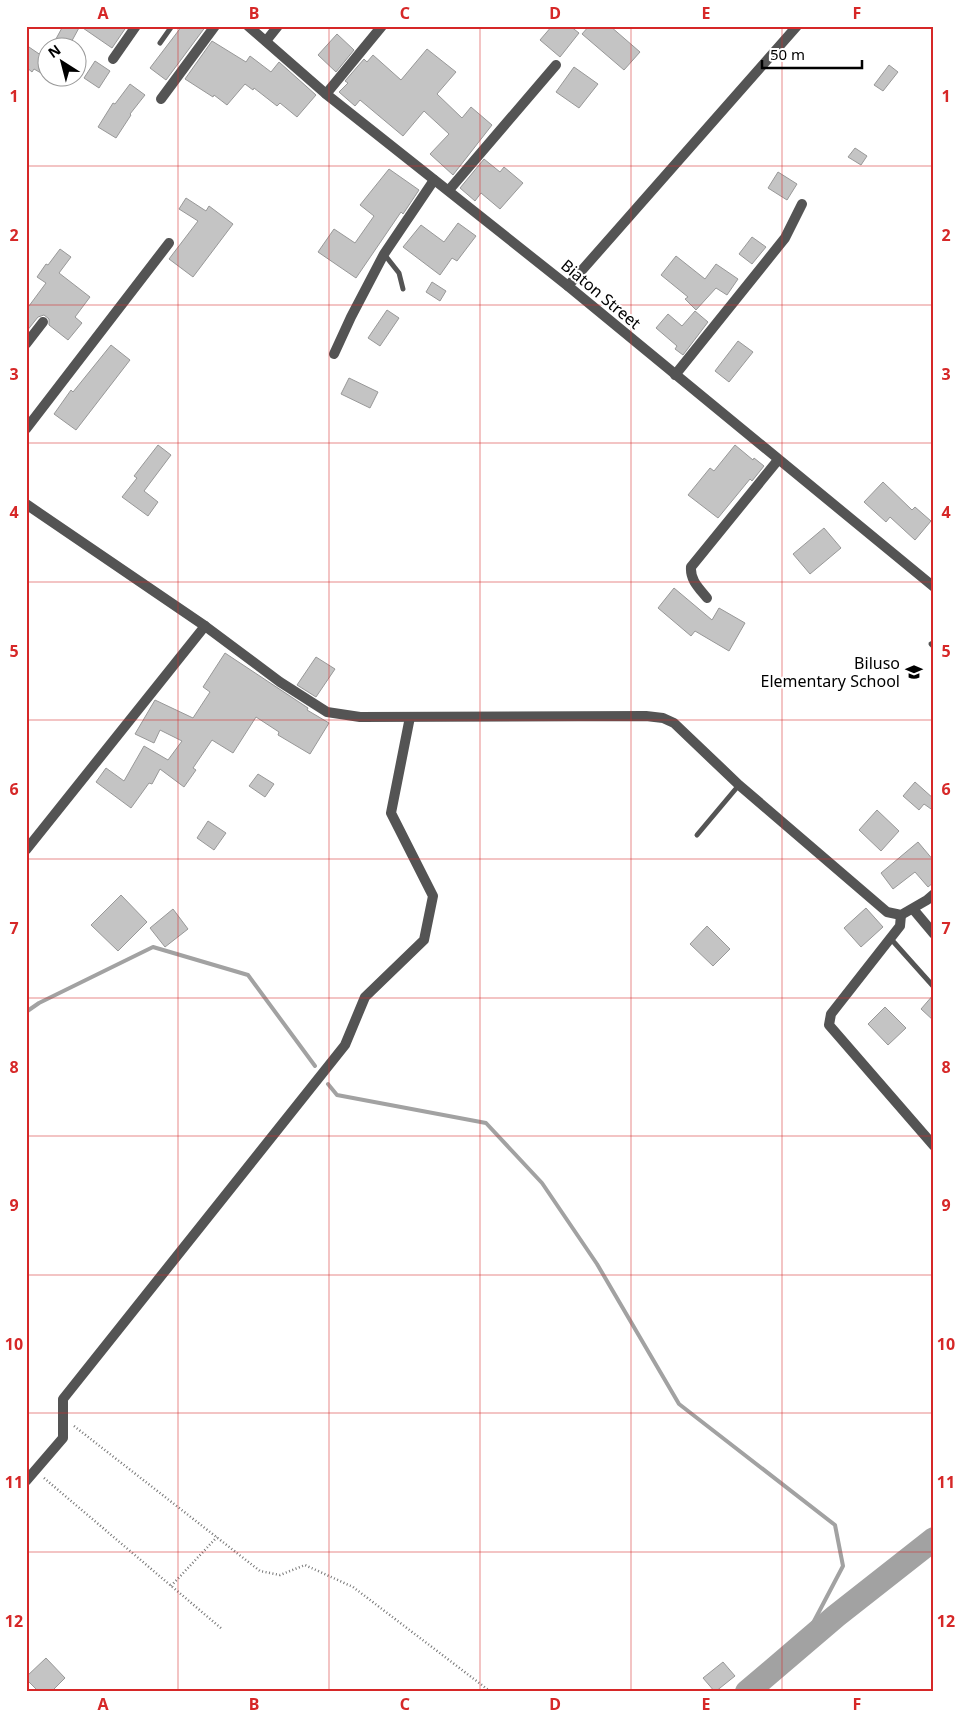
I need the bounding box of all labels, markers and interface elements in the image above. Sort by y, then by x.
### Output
text: A [97,2,109,24]
text: B [249,2,259,24]
text: C [400,2,410,24]
text: D [549,2,561,24]
text: E [702,2,711,24]
text: F [853,2,861,24]
north arrow [38,38,88,88]
scale bar [762,38,862,70]
text: N [44,40,64,62]
text: 50 m [770,44,805,64]
text: 1 [9,85,19,107]
text: 1 [941,85,951,107]
text: 2 [9,224,19,246]
text: 2 [941,224,951,246]
street label: Biaton Street [557,254,646,334]
text: 3 [9,363,19,385]
text: 3 [941,363,951,385]
text: 4 [9,501,19,523]
text: 4 [941,501,951,523]
text: 5 [9,640,19,662]
text: 5 [941,640,951,662]
place label: Biluso Elementary School [761,652,900,692]
school or university icon: Biluso Elementary School [904,662,924,682]
text: 6 [9,778,19,800]
text: 6 [941,778,951,800]
text: 7 [9,917,19,939]
text: 7 [941,917,951,939]
text: 8 [9,1056,19,1078]
text: 8 [941,1056,951,1078]
text: 9 [9,1194,19,1216]
text: 9 [941,1194,951,1216]
text: 10 [5,1333,23,1355]
text: 10 [937,1333,955,1355]
text: 11 [5,1471,23,1493]
text: 11 [937,1471,955,1493]
text: 12 [5,1610,23,1632]
text: 12 [937,1610,955,1632]
text: A [97,1693,109,1715]
text: B [249,1693,259,1715]
text: C [400,1693,410,1715]
text: D [549,1693,561,1715]
text: E [702,1693,711,1715]
text: F [853,1693,861,1715]

